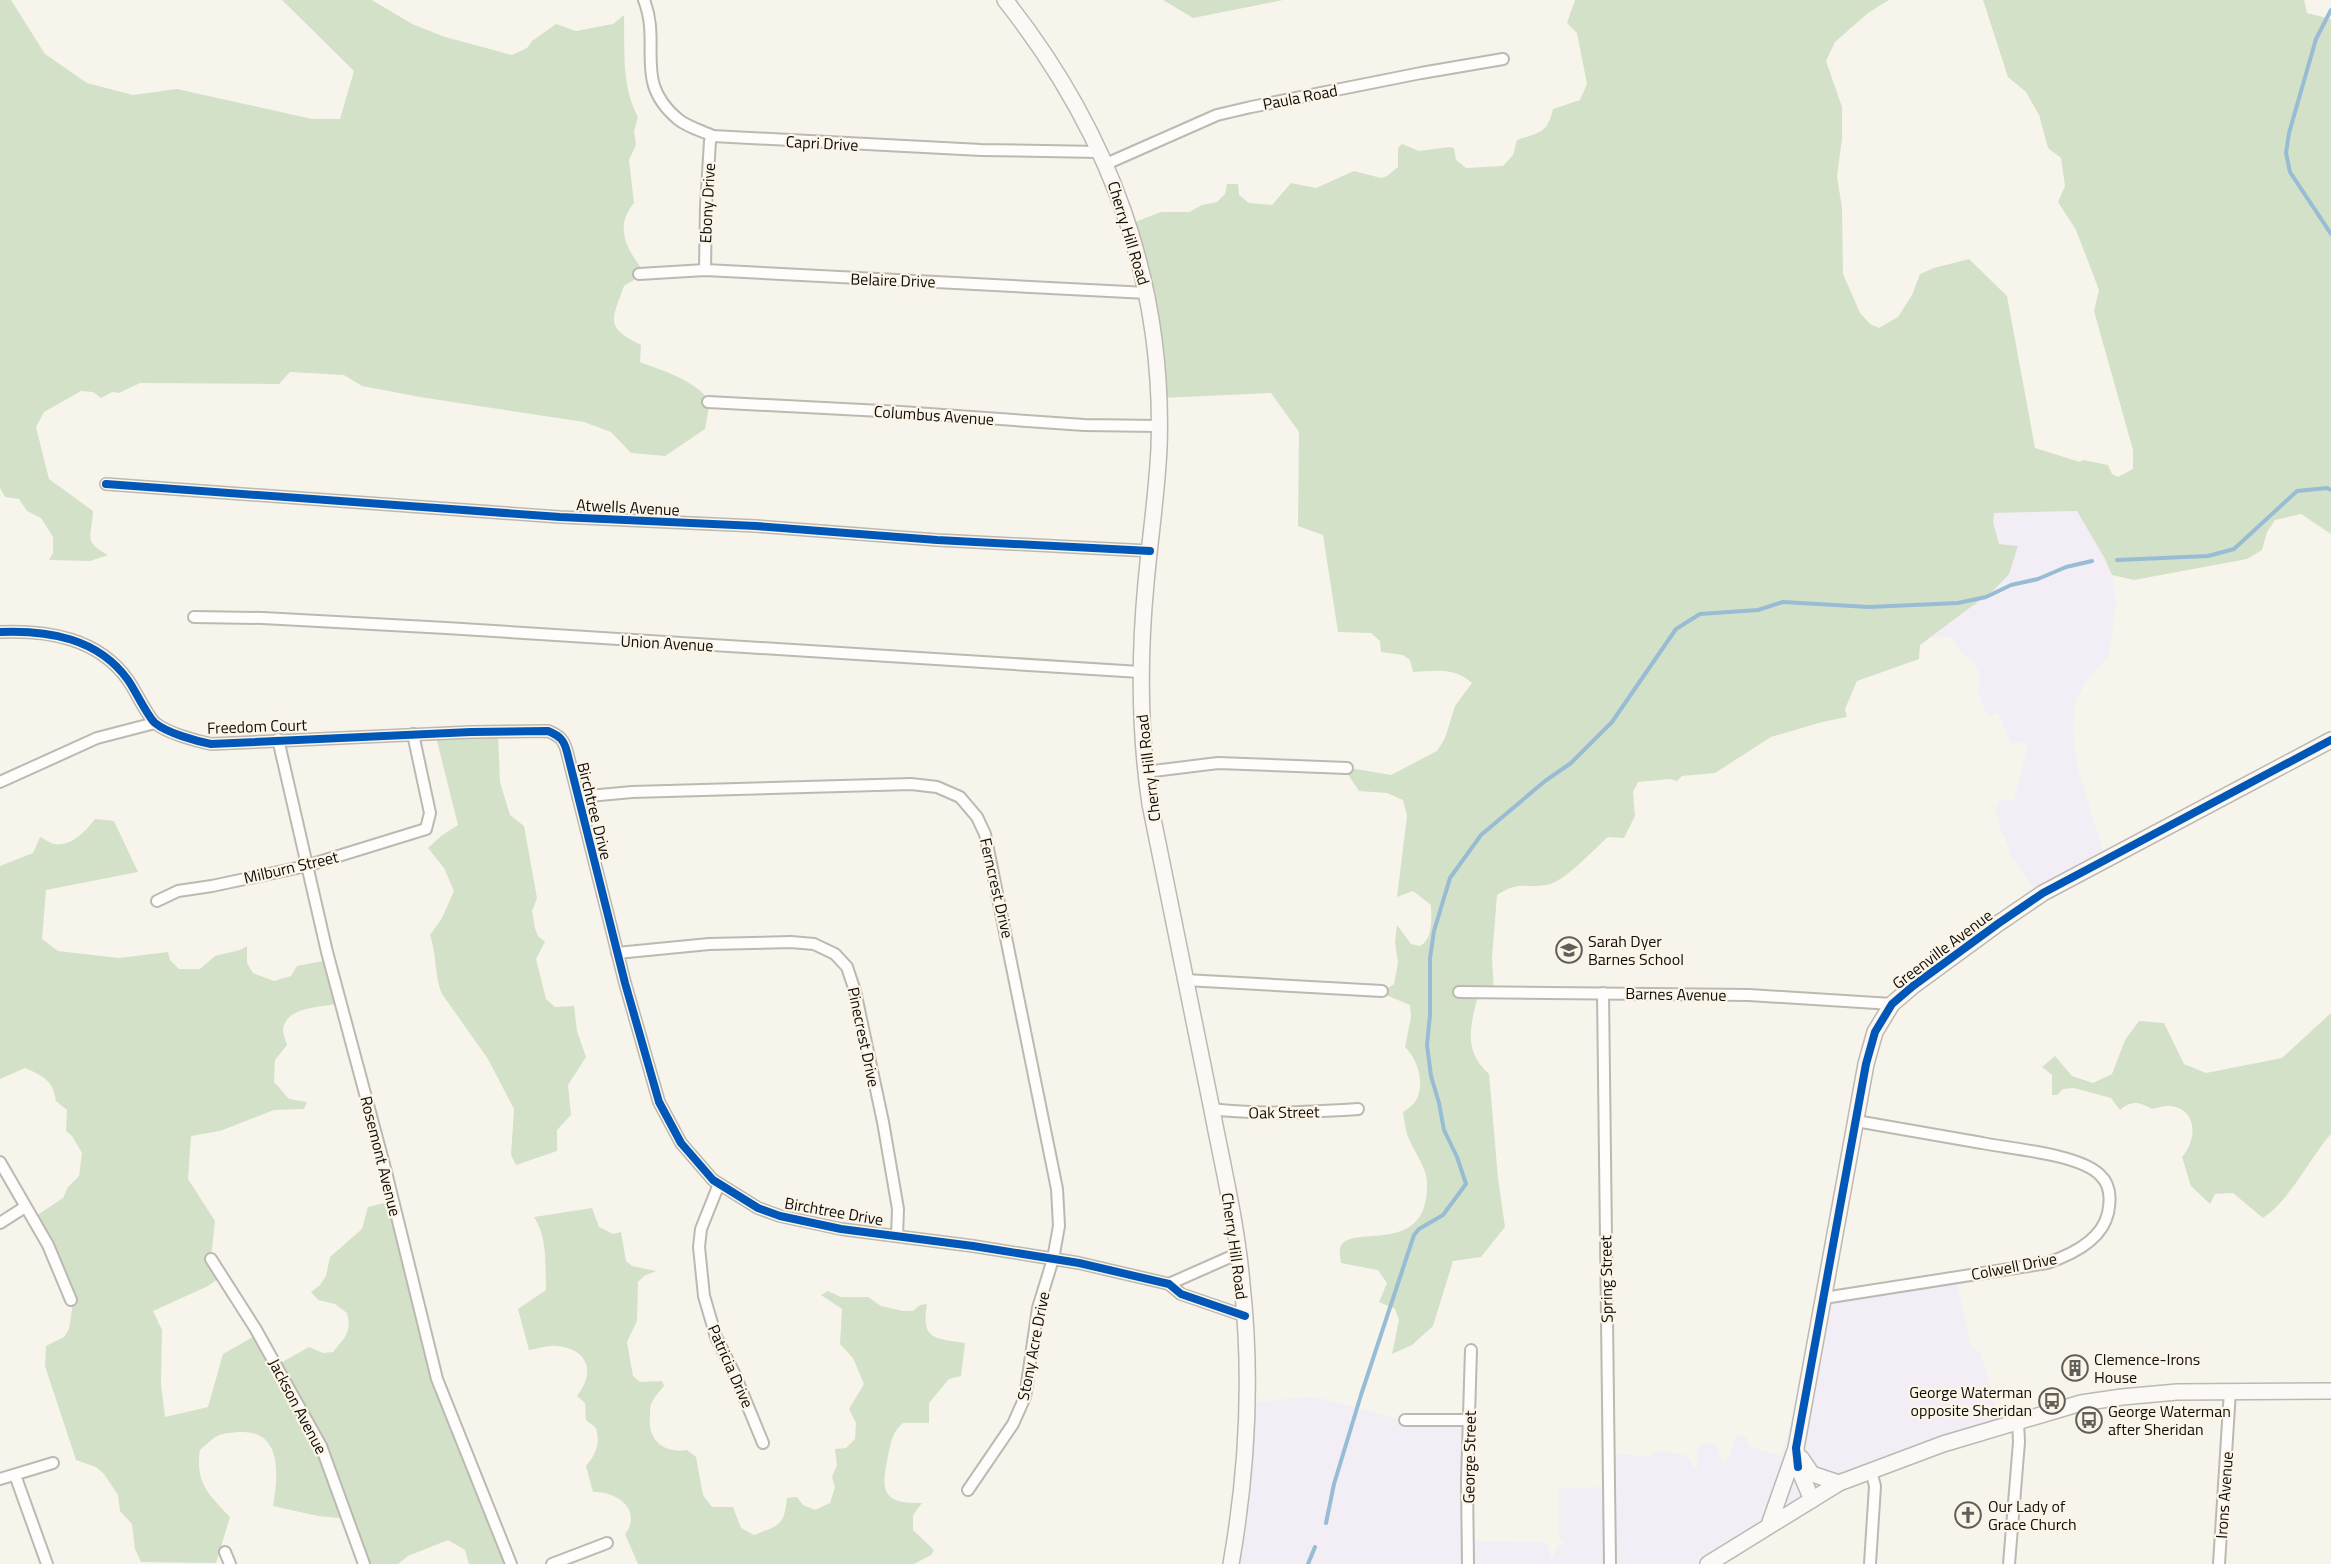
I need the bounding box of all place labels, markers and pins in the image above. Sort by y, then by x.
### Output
place label: Sarah Dyer Barnes School [1588,929,1684,971]
school or university icon: Sarah Dyer Barnes School [1554,935,1584,965]
place label: Clemence-Irons House [2094,1347,2200,1389]
building icon: Clemence-Irons House [2060,1353,2090,1383]
place label: George Waterman opposite Sheridan [1909,1380,2032,1422]
bus stop icon: George Waterman opposite Sheridan [2037,1386,2067,1416]
place label: George Waterman after Sheridan [2108,1399,2231,1441]
bus stop icon: George Waterman after Sheridan [2074,1405,2104,1435]
place label: Our Lady of Grace Church [1988,1494,2077,1536]
church icon: Our Lady of Grace Church [1953,1500,1983,1530]

